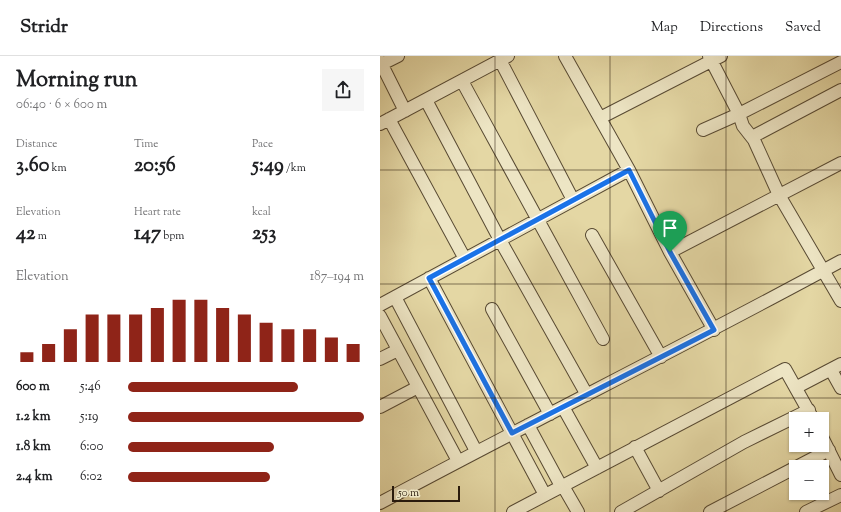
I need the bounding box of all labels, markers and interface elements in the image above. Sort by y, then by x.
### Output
text: Stridr [20,14,68,41]
text: Map [651,18,678,38]
text: Directions [700,18,763,38]
text: Saved [785,18,821,38]
text: Morning run [16,65,138,97]
button: share [322,69,364,111]
text: 06:40 · 6 × 600 m [16,96,107,114]
text: Distance [16,136,57,152]
text: Time [134,136,158,152]
text: Pace [252,136,273,152]
text: 3.60 [16,152,49,181]
text: 20:56 [134,152,176,181]
text: 5:49 [252,152,284,181]
text: km [49,160,67,176]
text: /km [284,160,306,176]
text: Elevation [16,204,61,220]
text: Heart rate [134,204,181,220]
text: kcal [252,204,271,220]
pin [653,211,687,252]
icon: arrive [659,217,681,239]
text: 42 [16,220,35,249]
text: 147 [134,220,161,249]
text: 253 [252,220,276,249]
text: m [35,228,47,244]
text: bpm [161,228,184,244]
text: Elevation [16,268,69,286]
text: 187–194 m [310,268,364,286]
text: 600 m [16,378,50,396]
text: 5:46 [80,378,101,396]
text: 1.2 km [16,408,50,426]
text: 5:19 [80,408,98,426]
map controls [789,412,829,500]
button: + [789,412,829,452]
text: 1.8 km [16,438,51,456]
text: 6:00 [80,438,103,456]
button: − [789,460,829,500]
text: 2.4 km [16,468,53,486]
text: 6:02 [80,468,102,486]
scale bar [392,484,460,503]
text: 50 m [398,485,419,501]

